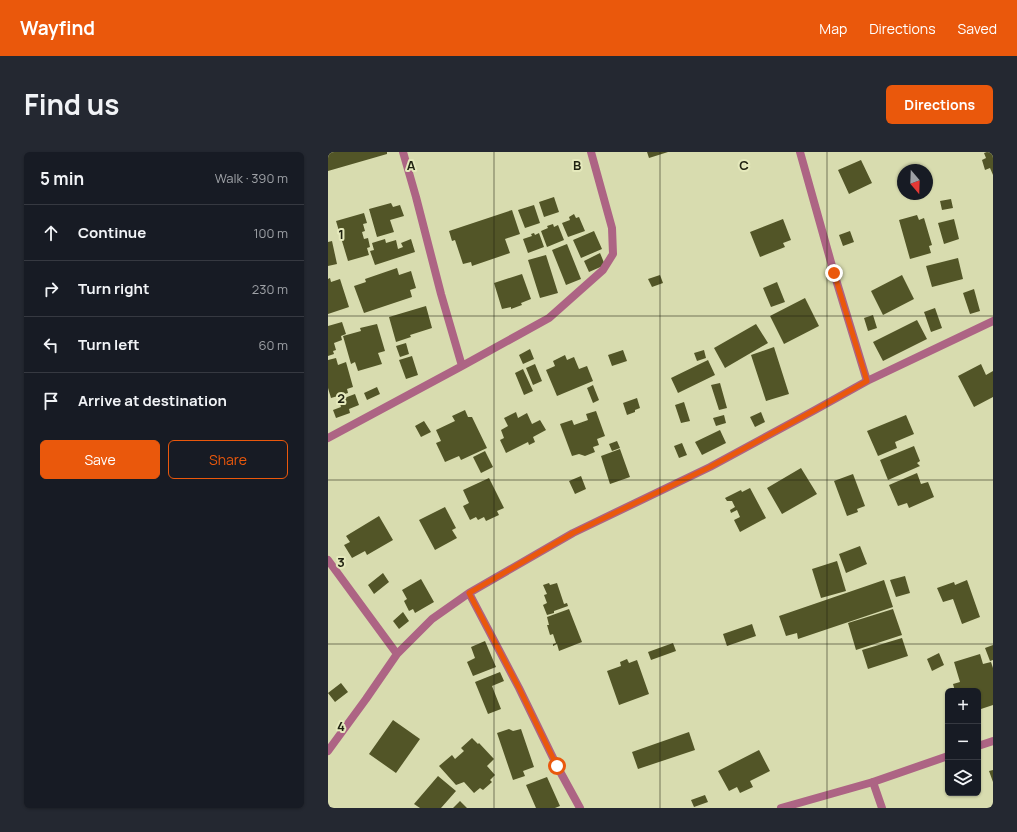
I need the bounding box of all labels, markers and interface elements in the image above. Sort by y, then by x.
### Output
text: Wayfind [20,15,95,41]
text: Map [819,19,847,38]
text: Directions [869,19,936,38]
text: Saved [958,19,997,38]
text: Find us [24,85,119,123]
button: Directions [886,85,993,124]
text: A [407,156,416,174]
text: B [573,156,581,174]
text: C [739,156,749,174]
north arrow [897,164,933,200]
text: 5 min [40,167,84,190]
text: Walk · 390 m [215,169,288,187]
icon: ahead [40,222,62,244]
text: Continue [78,222,146,243]
text: 100 m [253,224,288,242]
text: 1 [338,225,344,243]
route end [825,264,843,282]
icon: right [40,278,62,300]
text: Turn right [78,278,149,299]
text: 230 m [252,280,288,298]
icon: left [40,334,62,356]
text: Turn left [78,334,140,355]
text: 60 m [258,336,288,354]
text: 2 [337,389,345,407]
icon: arrive [40,390,62,412]
text: Arrive at destination [78,390,227,411]
button: Save [40,440,160,479]
button: Share [168,440,288,479]
text: 3 [337,553,345,571]
map controls [945,688,981,796]
button: + [945,688,981,724]
text: 4 [337,717,345,735]
button: − [945,724,981,760]
route start [548,757,566,775]
button: layers [945,760,981,796]

